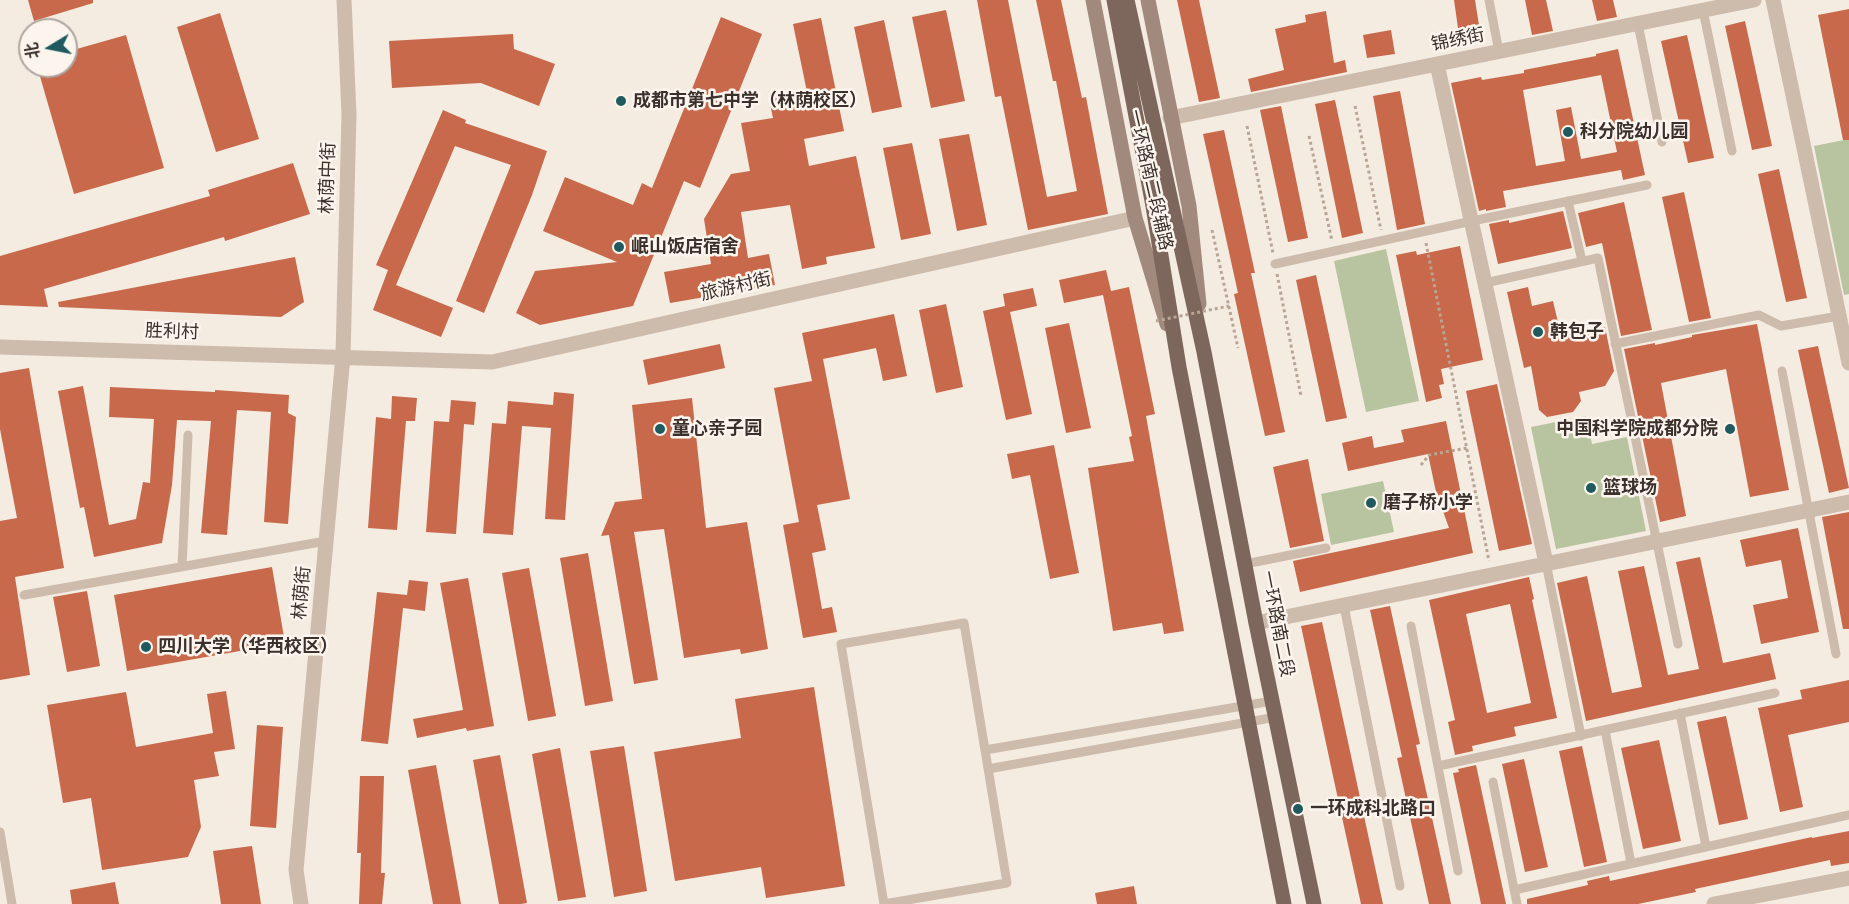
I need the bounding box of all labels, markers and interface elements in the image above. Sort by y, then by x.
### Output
north arrow [18,18,78,78]
street label: 锦绣街 [1429,24,1487,56]
text: 北 [21,41,43,60]
place label: 成都市第七中学（林荫校区） [633,90,867,112]
marker: 成都市第七中学（林荫校区） [614,94,628,108]
street label: 一环路南二段辅路 [1123,107,1177,253]
place label: 科分院幼儿园 [1580,121,1688,143]
marker: 科分院幼儿园 [1561,125,1575,139]
street label: 林荫中街 [316,142,340,214]
place label: 岷山饭店宿舍 [631,236,739,258]
marker: 岷山饭店宿舍 [612,240,626,254]
street label: 旅游村街 [698,268,774,306]
street label: 胜利村 [145,320,199,344]
place label: 韩包子 [1550,321,1604,343]
marker: 韩包子 [1531,325,1545,339]
place label: 童心亲子园 [672,418,762,440]
place label: 中国科学院成都分院 [1556,418,1718,440]
marker: 童心亲子园 [653,422,667,436]
marker: 中国科学院成都分院 [1723,422,1737,436]
place label: 篮球场 [1603,477,1657,499]
marker: 篮球场 [1584,481,1598,495]
place label: 磨子桥小学 [1383,492,1473,514]
marker: 磨子桥小学 [1364,496,1378,510]
street label: 林荫街 [289,565,315,621]
street label: 一环路南二段 [1256,569,1298,679]
place label: 四川大学（华西校区） [158,636,338,658]
marker: 四川大学（华西校区） [139,640,153,654]
place label: 一环成科北路口 [1310,798,1436,820]
marker: 一环成科北路口 [1291,802,1305,816]

